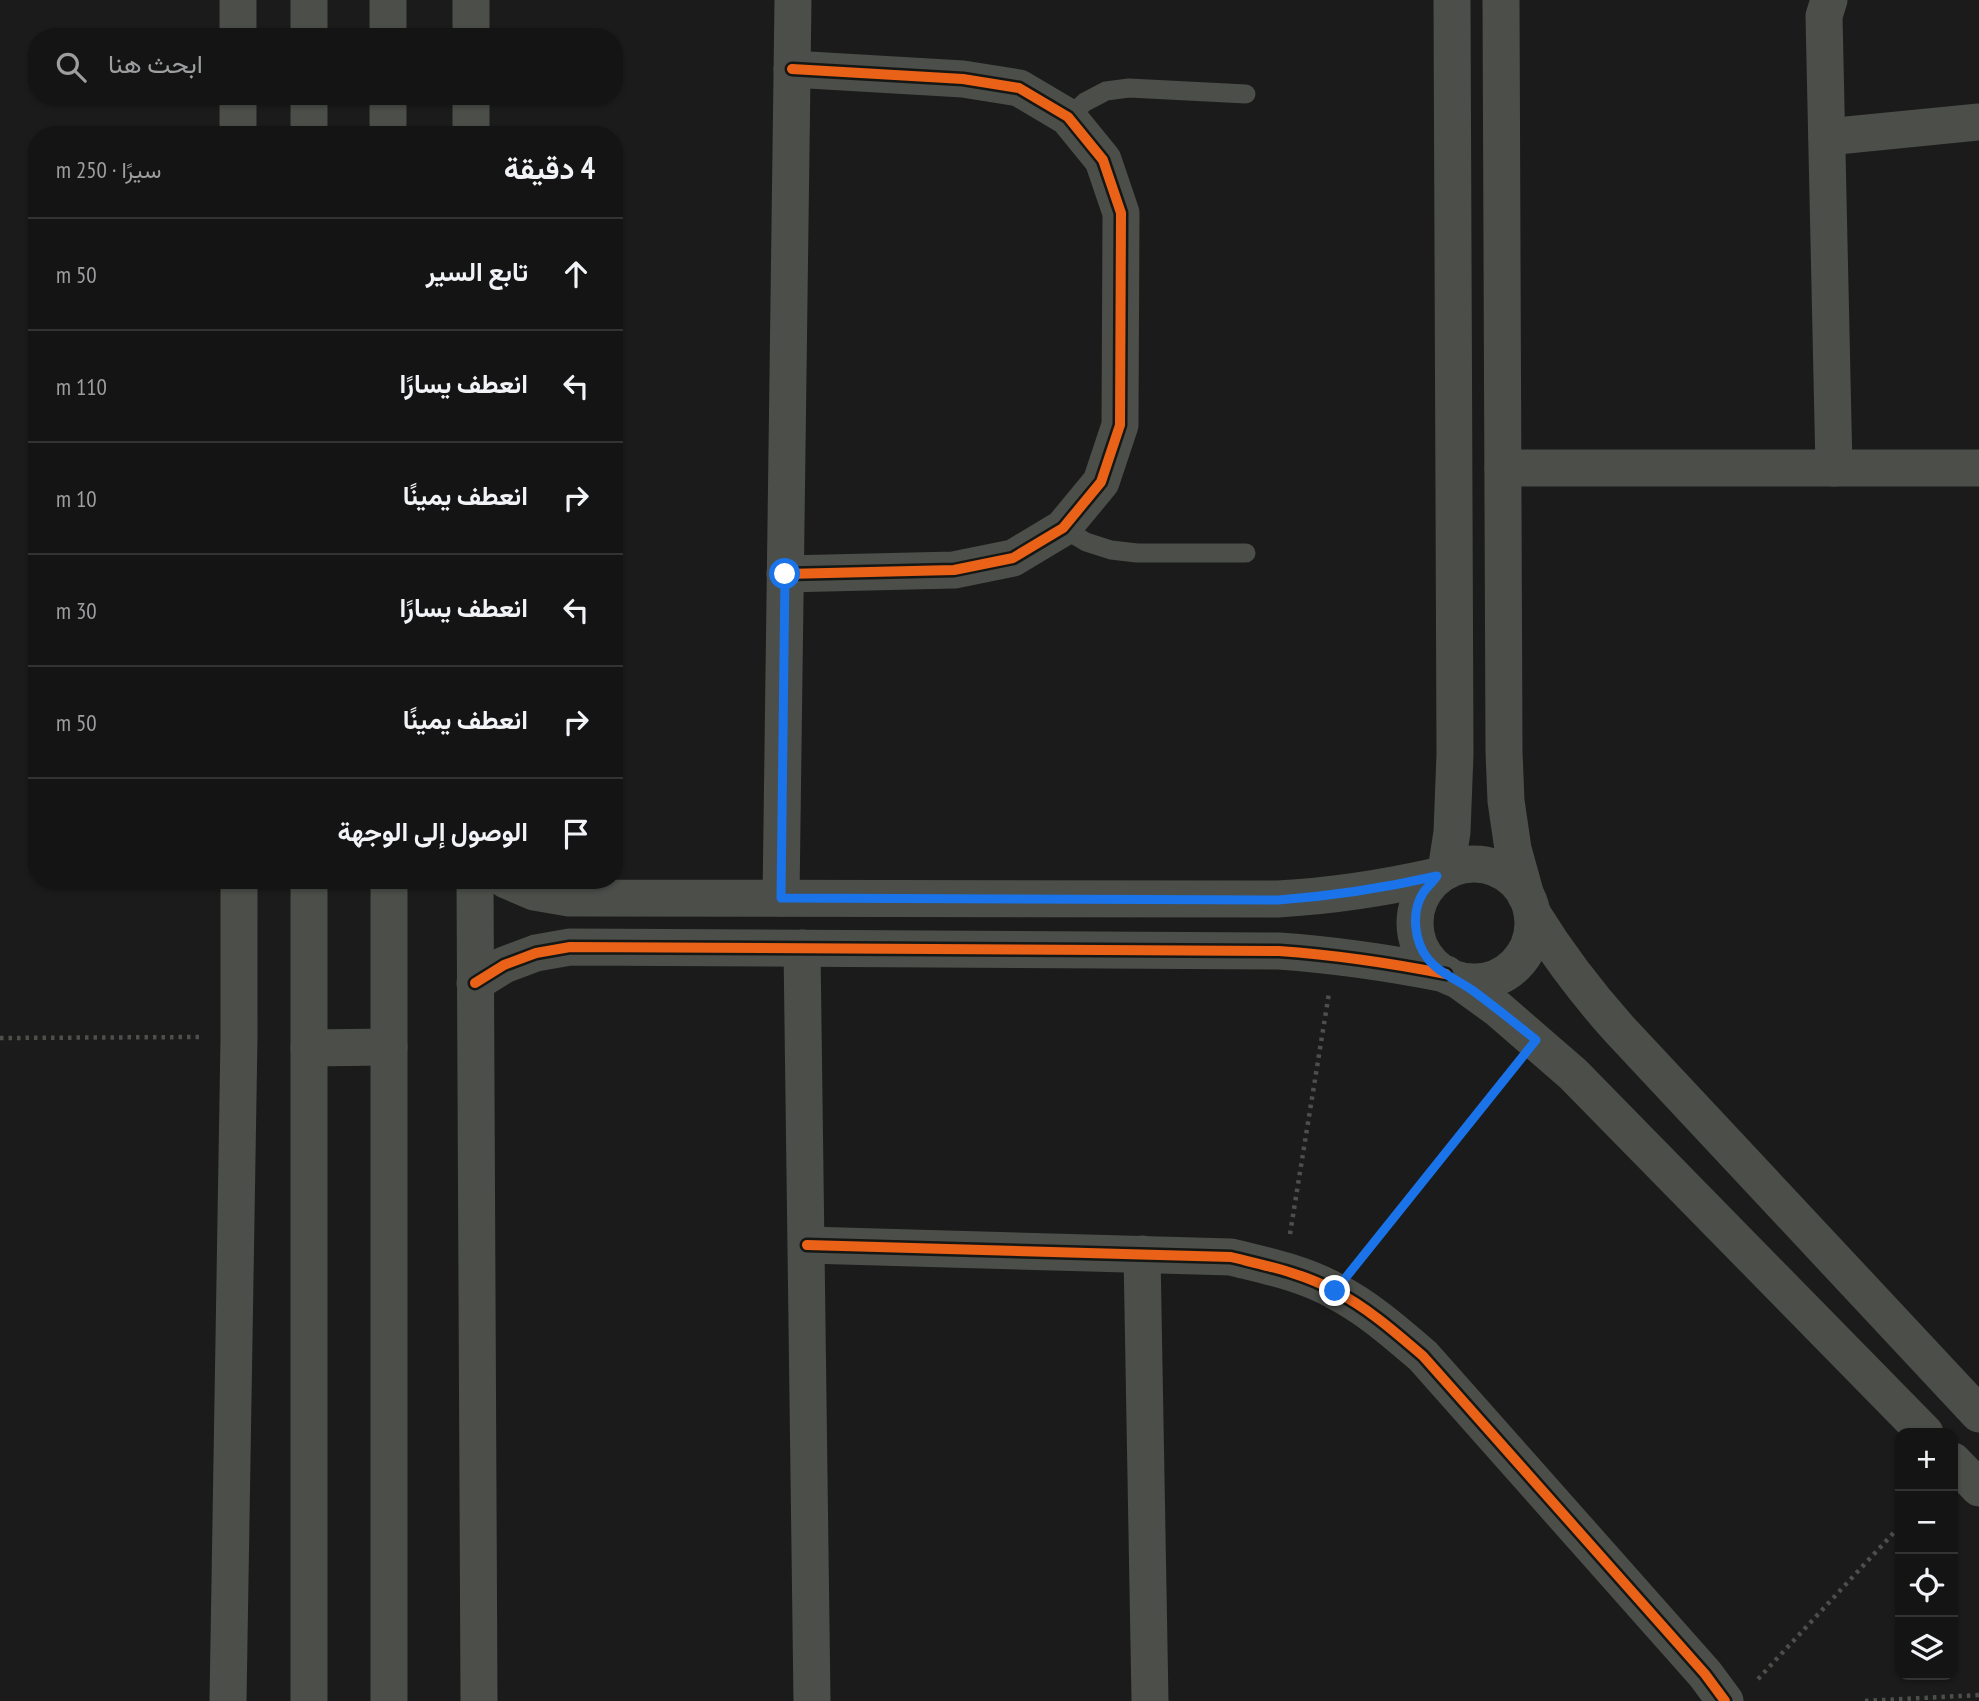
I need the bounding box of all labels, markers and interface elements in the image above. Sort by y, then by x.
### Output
search box [28,28,623,105]
text: ابحث هنا [108,47,203,80]
icon: search [52,48,90,86]
text: 4 دقيقة [504,148,595,187]
text: سيرًا · 250 m [56,155,162,184]
text: تابع السير [426,255,528,288]
icon: ahead [557,255,595,293]
text: 50 m [56,260,97,289]
text: انعطف يسارًا [400,367,528,400]
icon: left [557,367,595,405]
text: 110 m [56,372,107,401]
text: انعطف يمينًا [403,479,528,512]
icon: right [557,479,595,517]
text: 10 m [56,484,97,513]
route start [769,558,800,589]
text: انعطف يسارًا [400,591,528,624]
icon: left [557,591,595,629]
text: 30 m [56,596,97,625]
text: انعطف يمينًا [403,703,528,736]
icon: right [557,703,595,741]
text: 50 m [56,708,97,737]
text: الوصول إلى الوجهة [338,815,528,848]
icon: arrive [557,815,595,853]
route end [1319,1275,1350,1306]
map controls [1895,1428,1958,1680]
button: + [1895,1428,1958,1491]
button: − [1895,1491,1958,1554]
button: locate [1895,1554,1958,1617]
button: layers [1895,1617,1958,1680]

